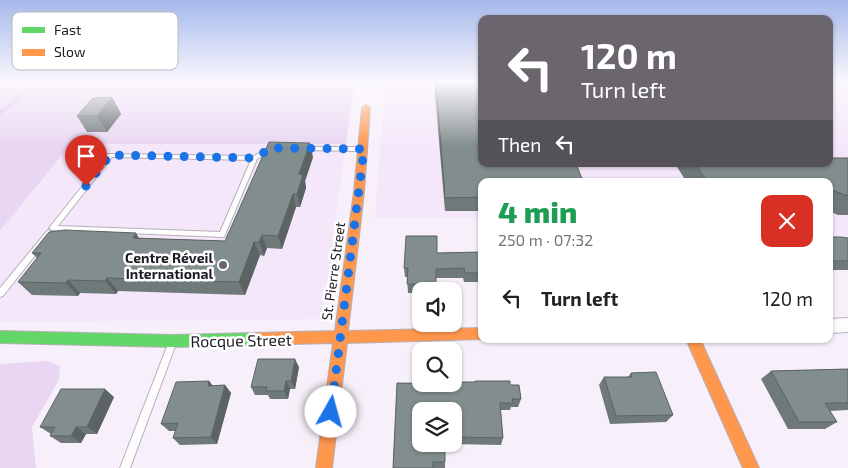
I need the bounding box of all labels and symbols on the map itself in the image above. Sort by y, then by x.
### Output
legend [12,12,178,70]
text: Fast [54,21,81,38]
text: Slow [54,43,86,60]
pin [65,135,107,186]
street label: St. Pierre Street [318,221,348,321]
place label: Centre Réveil International [125,249,213,282]
marker: Centre Réveil International [217,259,229,271]
street label: Rocque Street [190,330,292,350]
position arrow [304,385,356,437]

